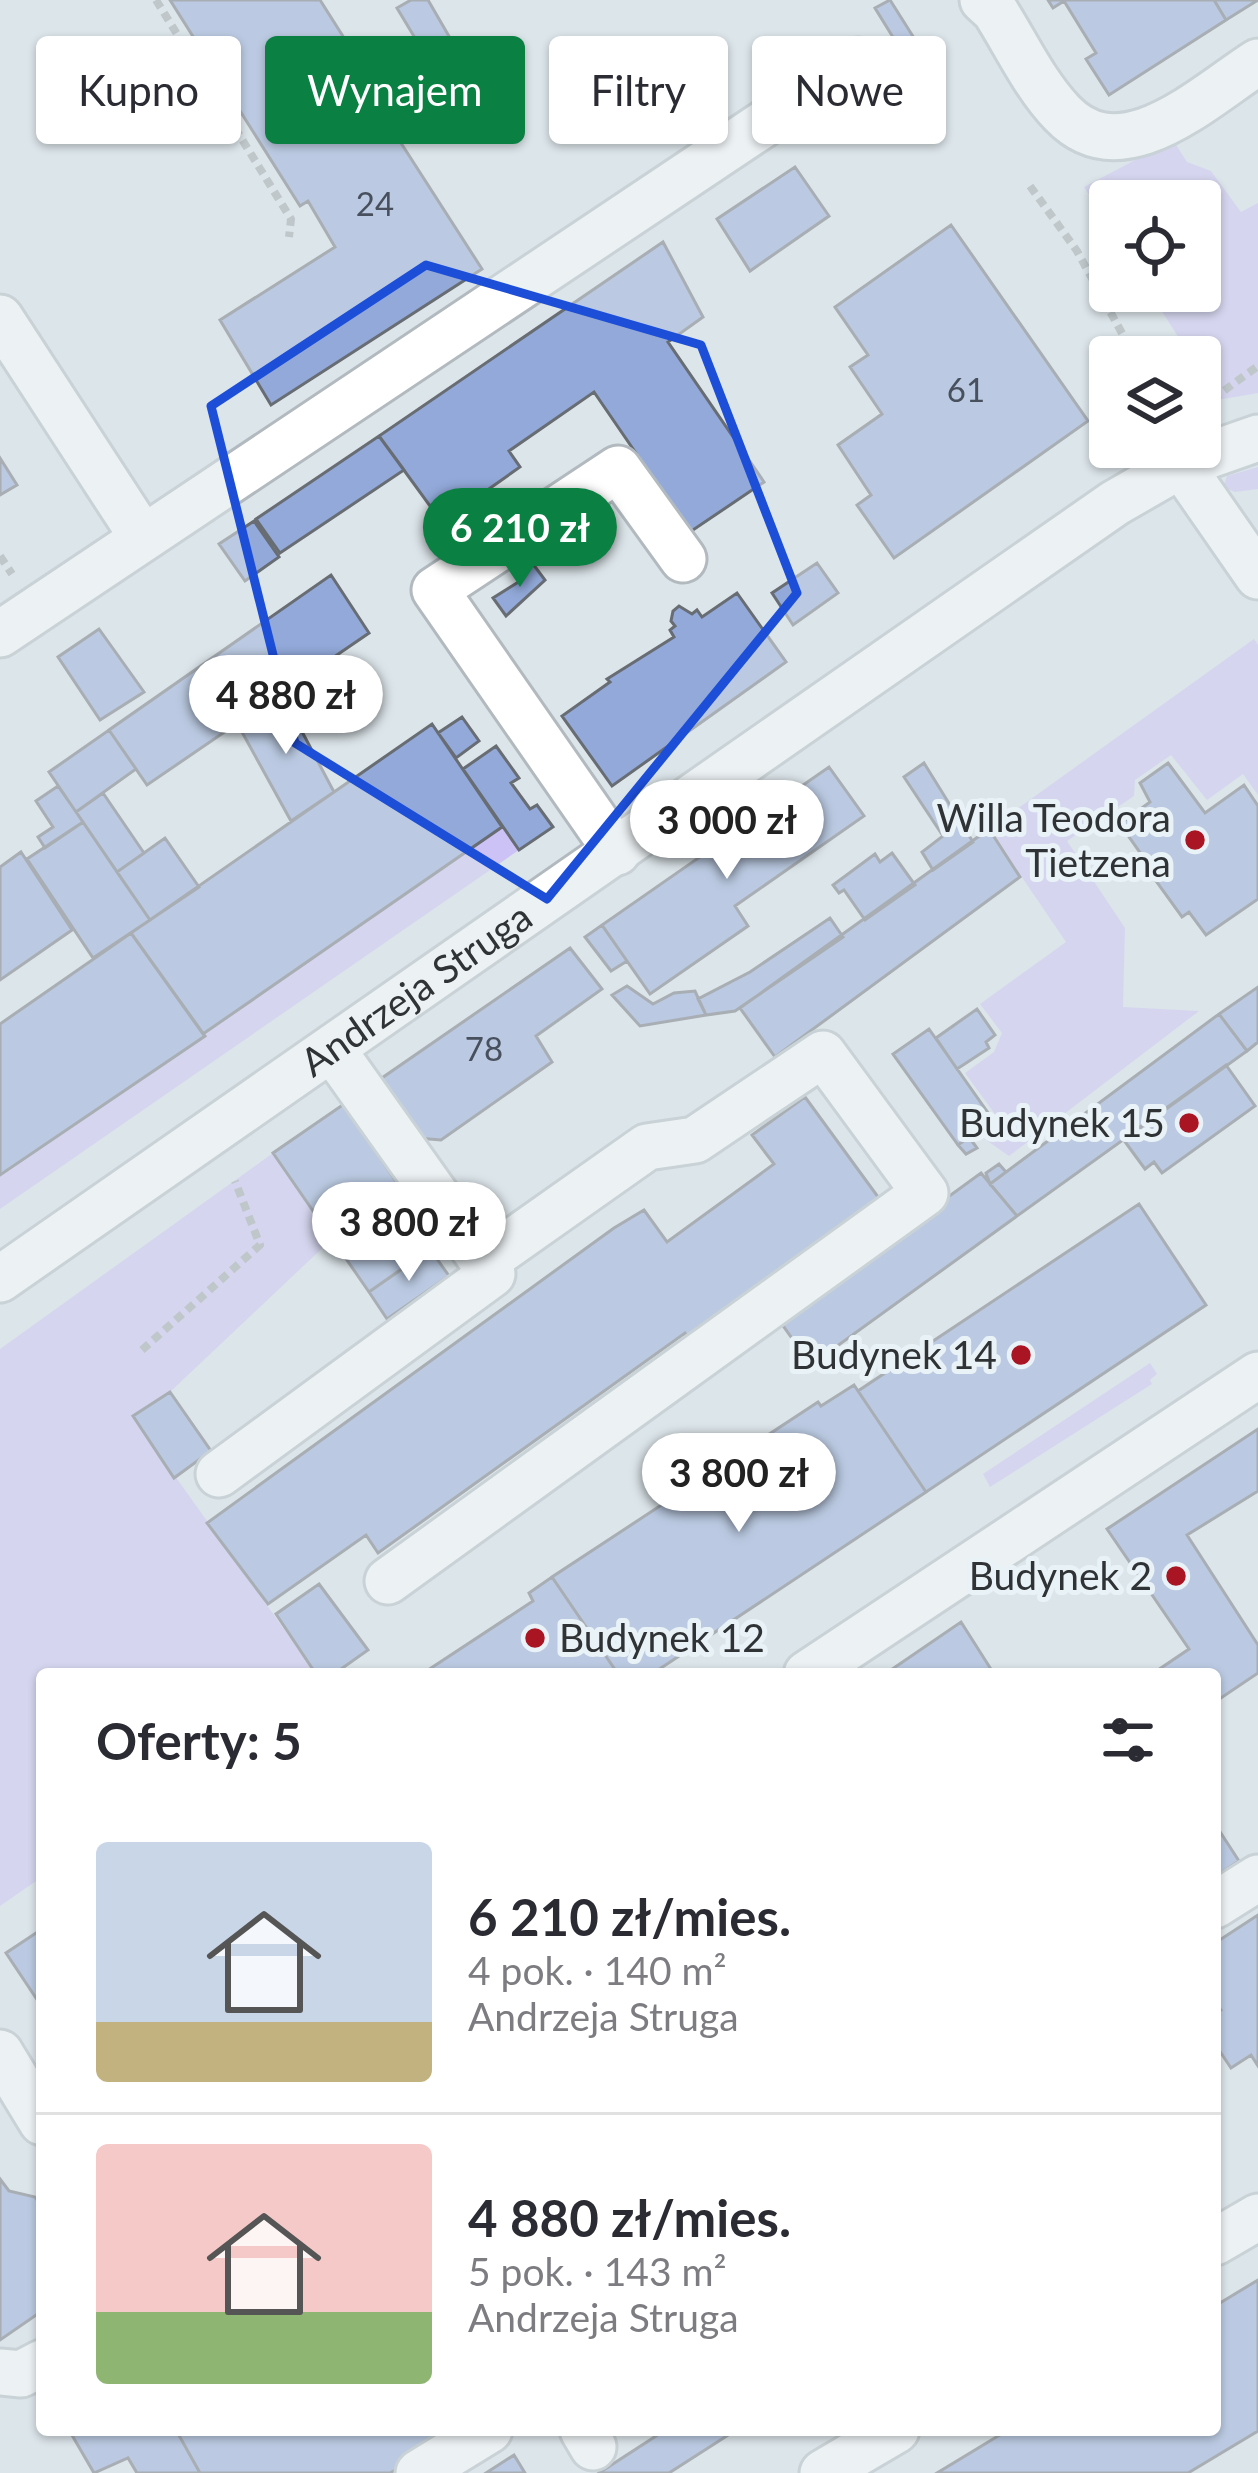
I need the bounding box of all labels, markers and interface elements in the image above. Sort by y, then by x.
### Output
chip: Kupno [36,36,241,144]
chip: Wynajem [265,36,525,144]
chip: Filtry [549,36,728,144]
chip: Nowe [752,36,946,144]
map controls [1089,180,1221,468]
button: locate [1089,180,1221,312]
house number: 24 [356,183,394,223]
button: layers [1089,336,1221,468]
house number: 61 [947,369,985,409]
pin: 6 210 zł [396,488,644,590]
text: 6 210 zł [450,504,590,550]
pin: 4 880 zł [162,655,410,757]
text: 4 880 zł [216,671,356,717]
pin: 3 000 zł [603,780,851,882]
place label: Willa Teodora Tietzena [937,794,1171,885]
text: 3 000 zł [657,796,797,842]
marker: Willa Teodora Tietzena [1182,827,1208,853]
street label: Andrzeja Struga [291,892,540,1085]
house number: 78 [465,1028,503,1068]
place label: Budynek 15 [959,1099,1165,1145]
marker: Budynek 15 [1176,1110,1202,1136]
pin: 3 800 zł [285,1182,533,1284]
text: 3 800 zł [339,1198,479,1244]
place label: Budynek 14 [791,1331,997,1377]
marker: Budynek 14 [1008,1342,1034,1368]
pin: 3 800 zł [615,1433,863,1535]
text: 3 800 zł [669,1449,809,1495]
place label: Budynek 2 [969,1552,1152,1598]
marker: Budynek 2 [1163,1563,1189,1589]
place label: Budynek 12 [559,1614,765,1660]
marker: Budynek 12 [522,1625,548,1651]
icon: filters [1095,1707,1161,1773]
text: Oferty: 5 [96,1710,302,1771]
text: 6 210 zł/mies. [468,1886,791,1947]
icon: home [192,1890,336,2034]
text: 4 pok. · 140 m² [468,1947,727,1993]
text: Andrzeja Struga [468,1993,739,2039]
text: 4 880 zł/mies. [468,2187,791,2248]
icon: home [192,2192,336,2336]
text: 5 pok. · 143 m² [468,2248,727,2294]
text: Andrzeja Struga [468,2294,739,2340]

